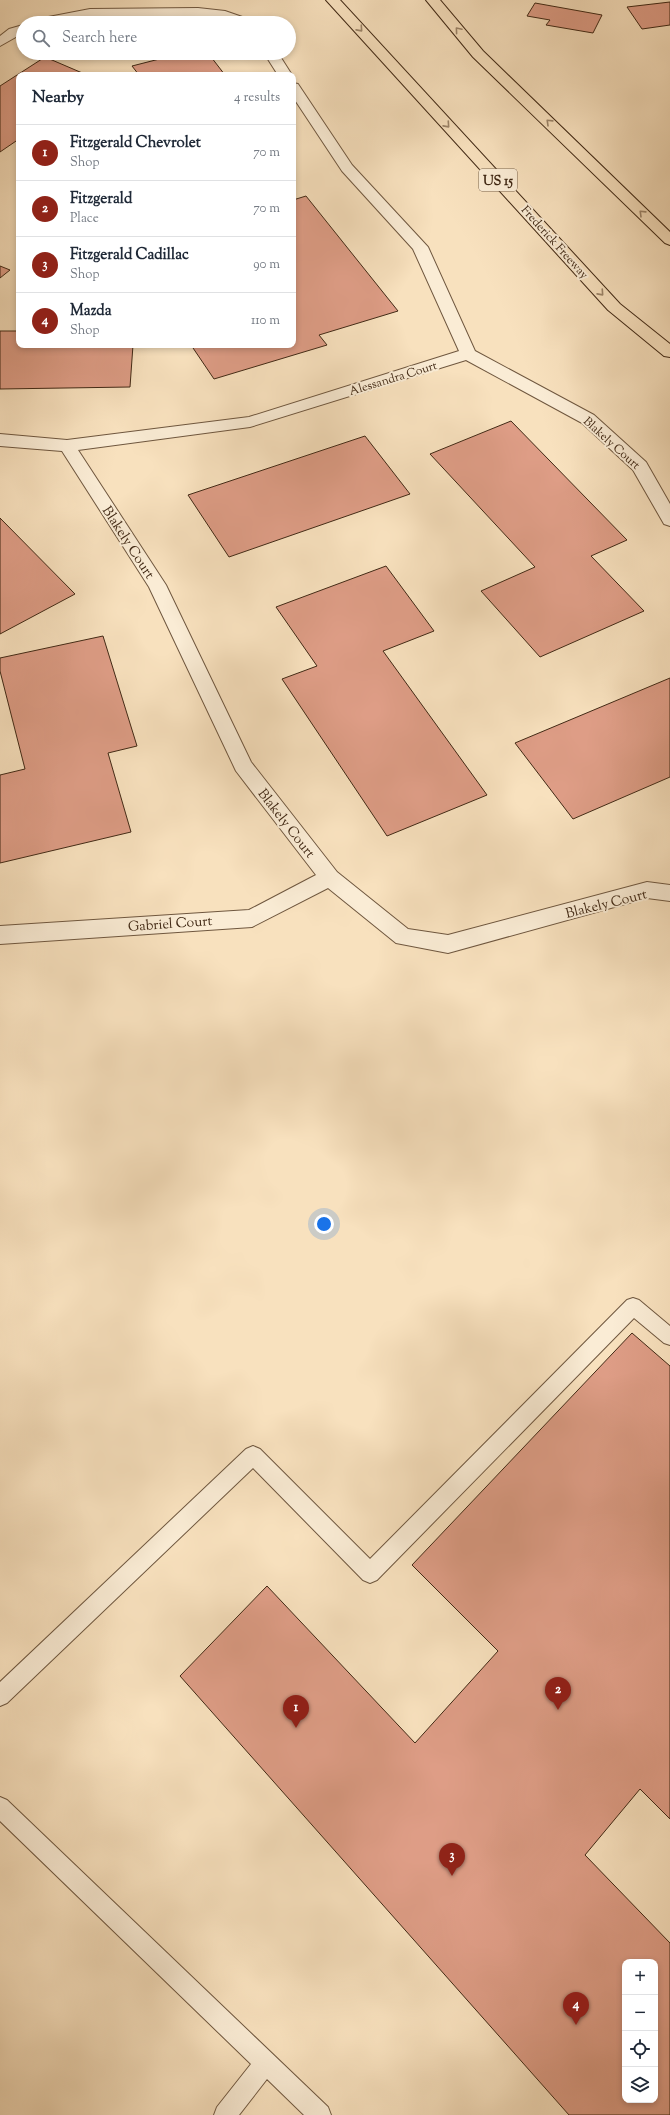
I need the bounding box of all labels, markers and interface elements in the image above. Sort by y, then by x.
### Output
search box [16,16,296,60]
one-way arrow [355,24,362,32]
icon: search [30,27,52,49]
one-way arrow [455,27,462,34]
text: Search here [62,28,137,49]
text: Nearby [32,86,84,110]
text: 4 results [234,89,280,107]
one-way arrow [443,120,450,128]
one-way arrow [546,120,554,127]
text: Fitzgerald Chevrolet [70,133,201,154]
text: 1 [43,144,47,162]
text: 70 m [253,144,280,162]
text: Shop [70,154,99,172]
road number: US 15 [479,169,517,191]
text: Fitzgerald [70,189,132,210]
text: 2 [42,200,48,218]
text: 70 m [253,200,280,218]
street label: Frederick Freeway [516,202,592,283]
text: Place [70,210,99,228]
one-way arrow [639,210,647,218]
text: Fitzgerald Cadillac [70,245,189,266]
text: 3 [42,256,48,274]
text: 90 m [253,256,280,274]
text: Shop [70,266,99,284]
one-way arrow [597,288,604,296]
text: Mazda [70,301,112,322]
text: 4 [42,312,48,330]
text: 110 m [251,312,280,330]
text: Shop [70,322,99,340]
street label: Alessandra Court [347,357,440,401]
street label: Blakely Court [579,413,644,474]
street label: Blakely Court [96,503,159,584]
street label: Blakely Court [252,785,319,863]
street label: Blakely Court [564,885,650,925]
street label: Gabriel Court [127,912,213,938]
your location [314,1214,334,1234]
pin: 2 [545,1677,571,1710]
pin: 1 [283,1695,309,1728]
pin: 3 [439,1843,465,1876]
map controls [622,1959,658,2103]
button: + [622,1959,658,1995]
pin: 4 [563,1992,589,2025]
button: − [622,1995,658,2031]
button: locate [622,2031,658,2067]
button: layers [622,2067,658,2103]

